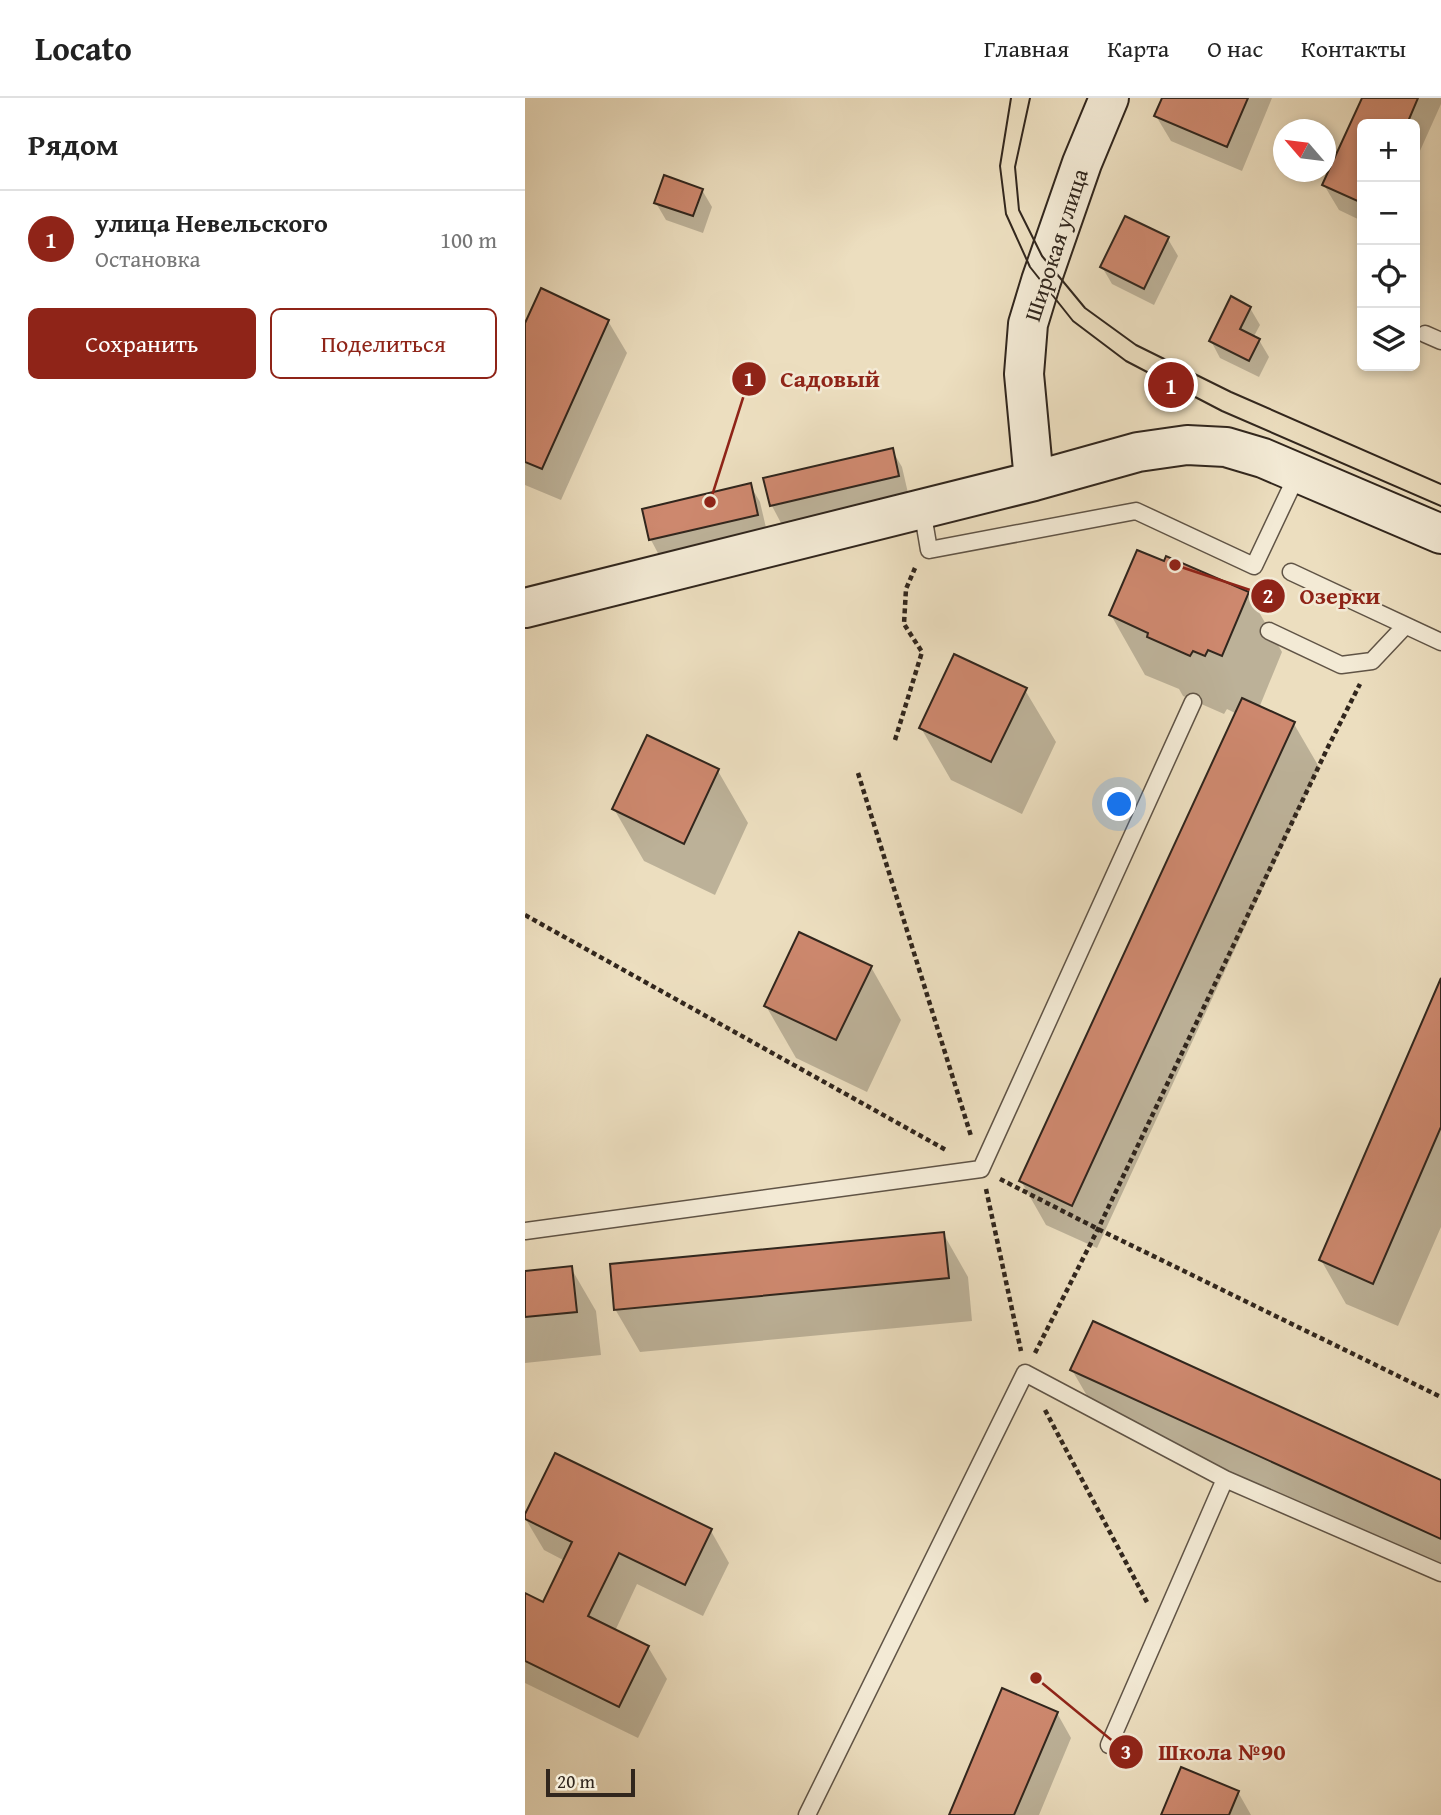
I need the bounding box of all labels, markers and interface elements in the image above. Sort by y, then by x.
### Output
text: Locato [35,24,132,72]
text: Главная [984,31,1069,66]
text: Карта [1107,31,1169,66]
text: О нас [1207,31,1263,66]
text: Контакты [1301,31,1406,66]
north arrow [1273,119,1336,182]
map controls [1357,119,1420,371]
button: + [1357,119,1420,182]
text: Рядом [28,122,119,166]
street label: Широкая улица [1015,164,1096,325]
button: − [1357,182,1420,245]
text: улица Невельского [95,203,328,242]
text: 1 [45,223,57,256]
text: 100 m [440,223,497,256]
text: Остановка [95,242,201,275]
button: locate [1357,245,1420,308]
button: Сохранить [28,308,256,379]
button: Поделиться [270,308,497,379]
button: layers [1357,308,1420,371]
callout: Садовый [731,356,894,401]
pin: 1 [1148,359,1194,411]
text: Садовый [780,361,880,396]
text: 1 [744,363,754,394]
callout: Озерки [1251,573,1394,618]
text: Озерки [1300,578,1380,613]
text: 2 [1263,580,1273,611]
your location [1102,787,1136,821]
callout: Школа №90 [1109,1729,1299,1774]
text: Школа №90 [1158,1734,1286,1769]
text: 3 [1121,1736,1131,1767]
scale bar [546,1766,635,1798]
text: 20 m [557,1767,595,1795]

